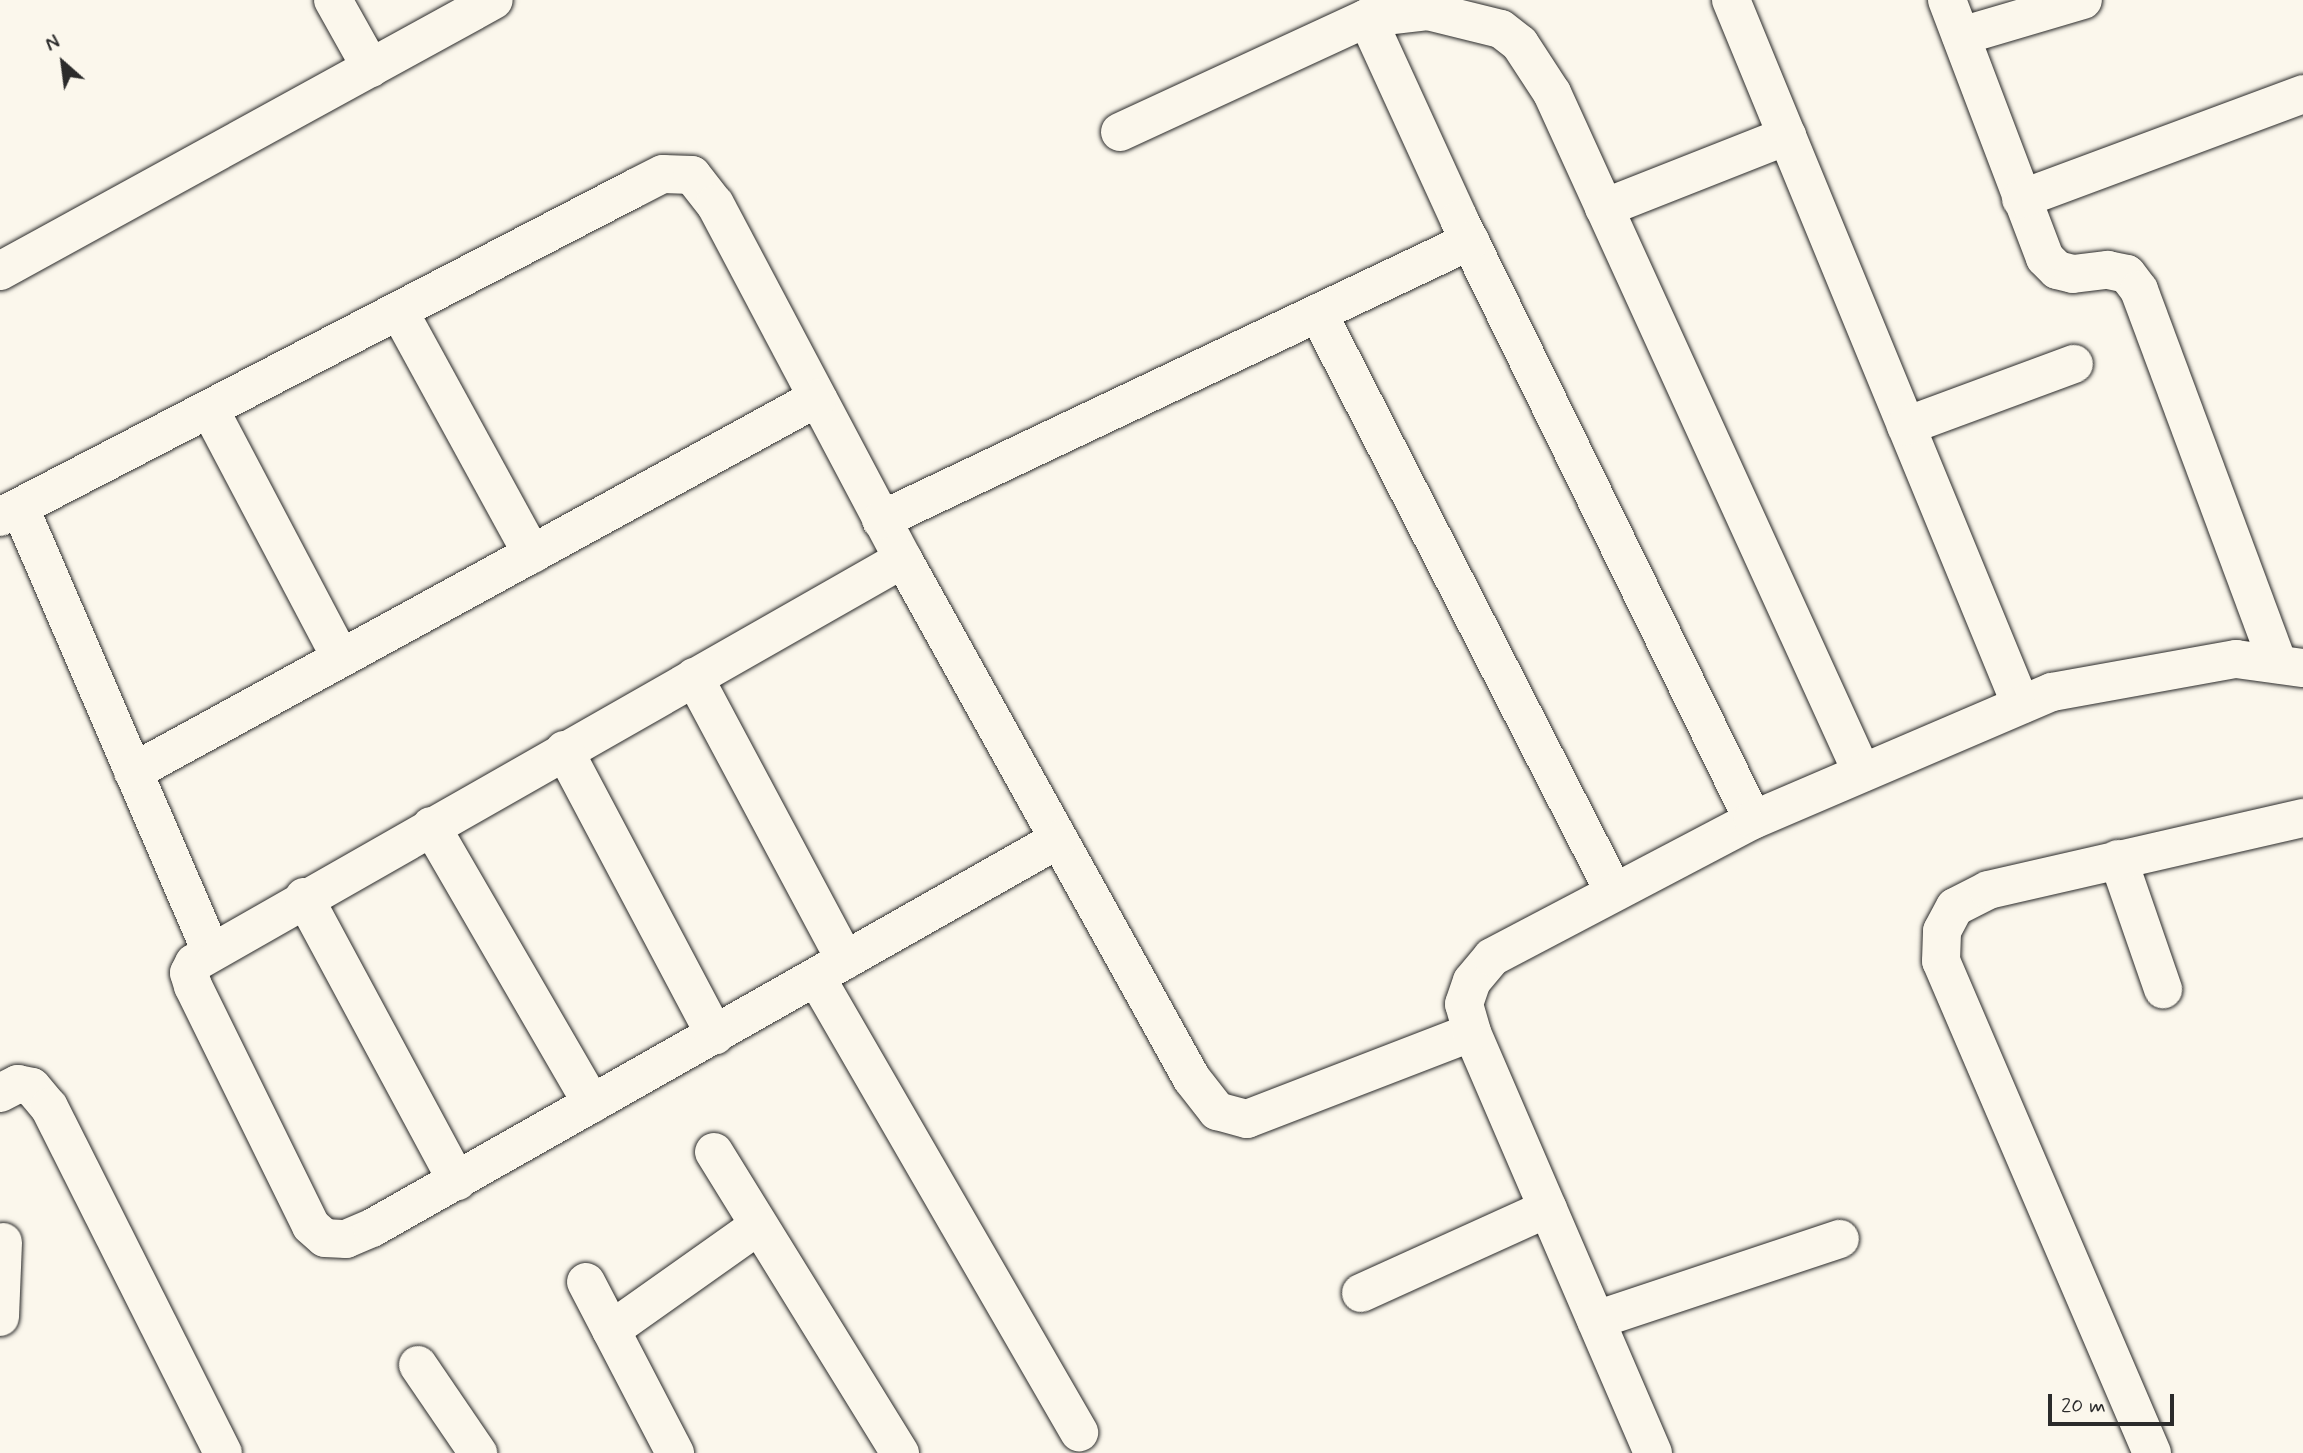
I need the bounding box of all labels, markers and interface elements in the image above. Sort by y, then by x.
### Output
north arrow [28,28,98,98]
text: N [41,30,64,58]
scale bar [2051,1380,2177,1424]
text: 20 m [2061,1392,2106,1420]

